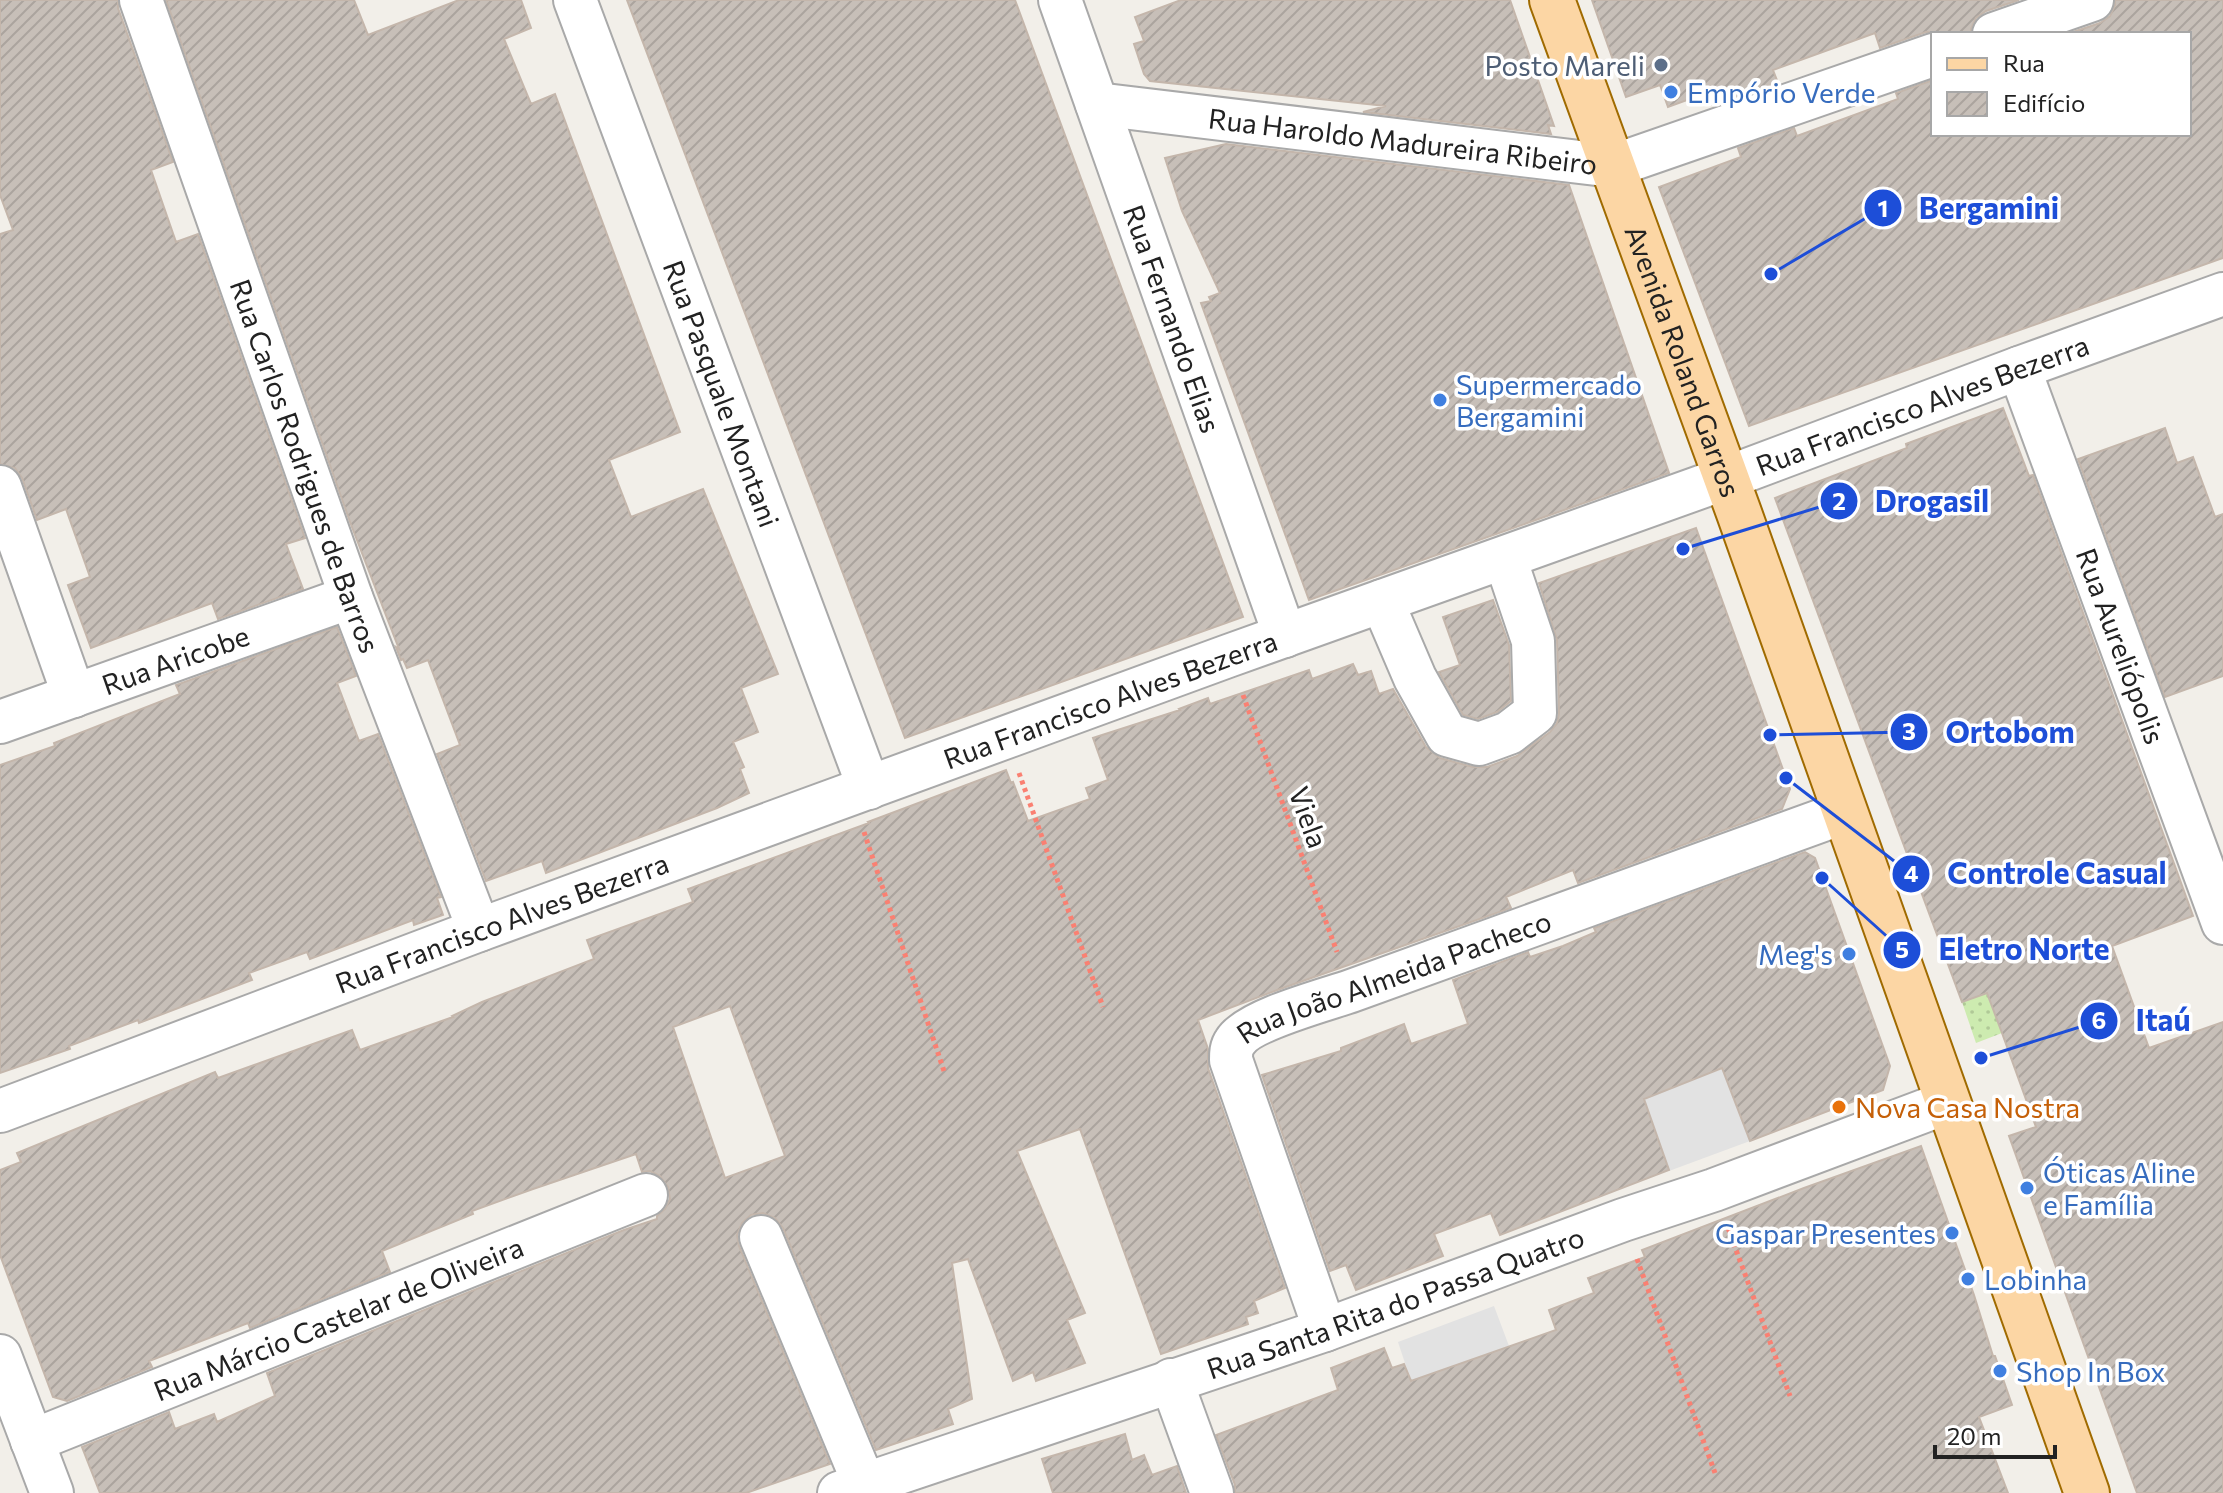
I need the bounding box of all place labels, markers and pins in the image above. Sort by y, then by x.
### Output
place label: Posto Mareli [1484,48,1645,82]
marker: Posto Mareli [1652,56,1670,74]
place label: Empório Verde [1687,75,1876,109]
marker: Empório Verde [1662,83,1680,101]
callout: Bergamini [1863,181,2075,235]
place label: Supermercado Bergamini [1456,367,1642,433]
marker: Supermercado Bergamini [1431,391,1449,409]
callout: Drogasil [1819,474,2006,528]
callout: Ortobom [1889,705,2090,759]
callout: Controle Casual [1891,847,2183,901]
callout: Eletro Norte [1882,923,2125,977]
place label: Meg's [1758,937,1833,971]
marker: Meg's [1840,945,1858,963]
callout: Itaú [2079,994,2206,1048]
place label: Nova Casa Nostra [1855,1090,2080,1124]
marker: Nova Casa Nostra [1830,1098,1848,1116]
place label: Óticas Aline e Família [2043,1155,2196,1221]
marker: Óticas Aline e Família [2018,1179,2036,1197]
place label: Gaspar Presentes [1715,1216,1936,1250]
marker: Gaspar Presentes [1943,1224,1961,1242]
place label: Lobinha [1984,1262,2087,1296]
marker: Lobinha [1959,1270,1977,1288]
place label: Shop In Box [2016,1354,2166,1388]
marker: Shop In Box [1991,1362,2009,1380]

